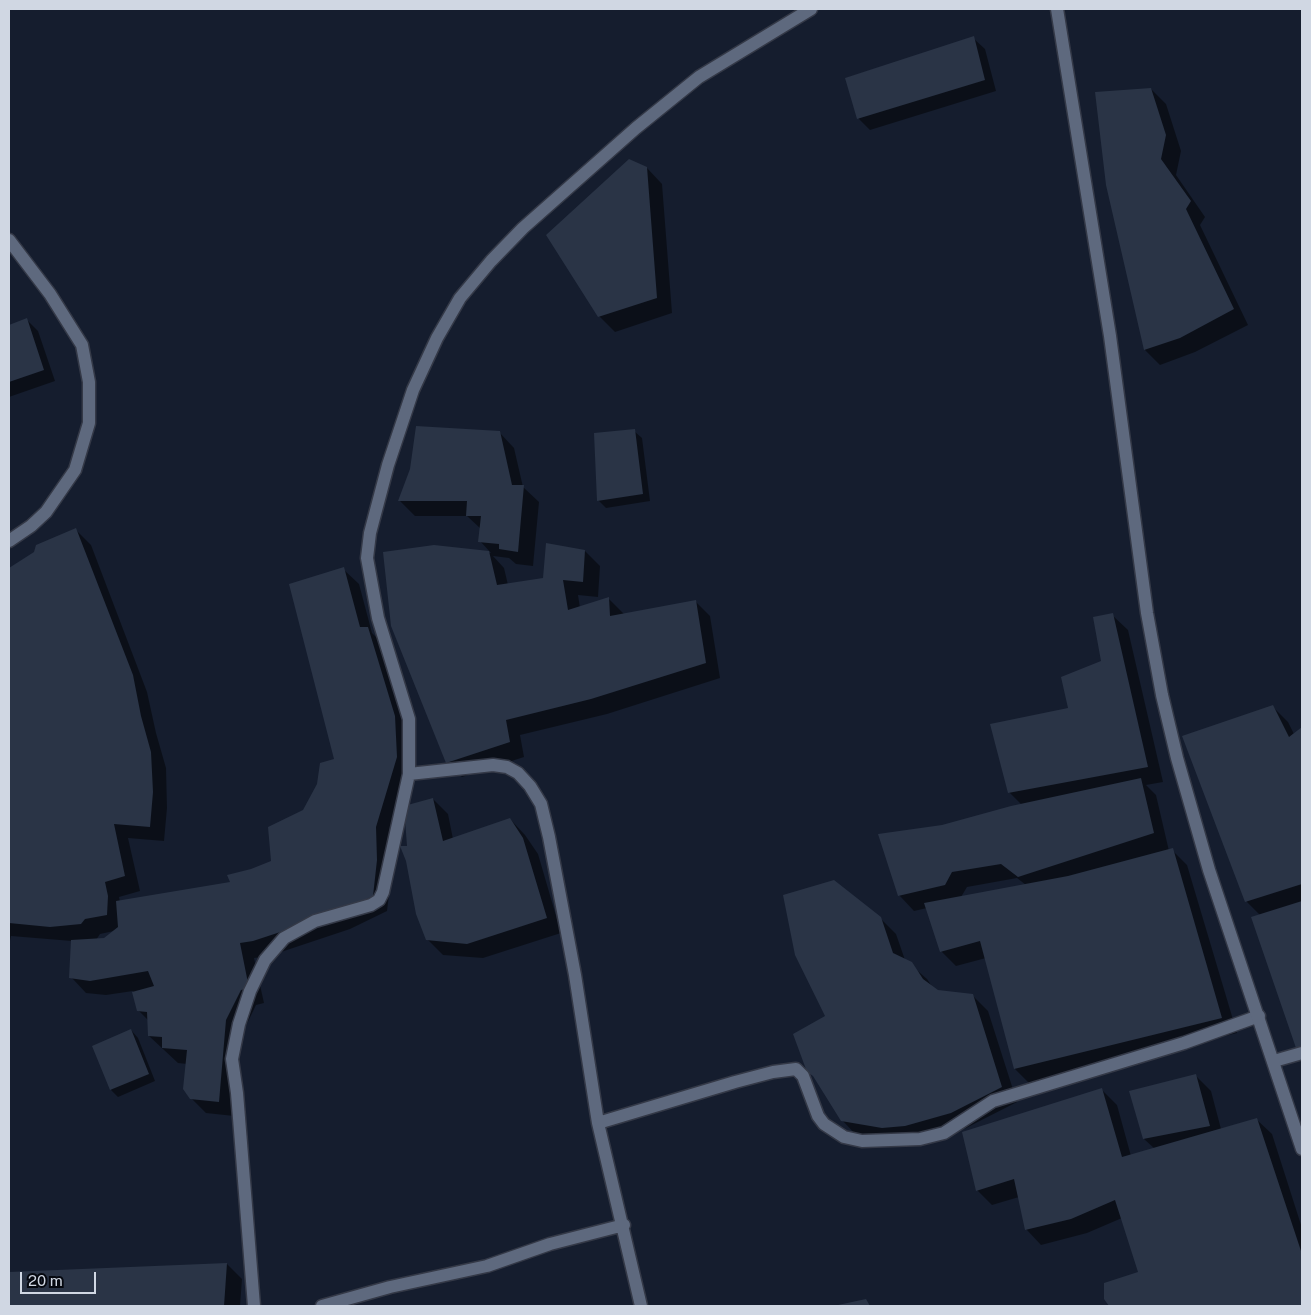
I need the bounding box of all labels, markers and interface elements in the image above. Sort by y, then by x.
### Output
scale bar [22,1262,99,1294]
text: 20 m [28,1272,63,1289]

